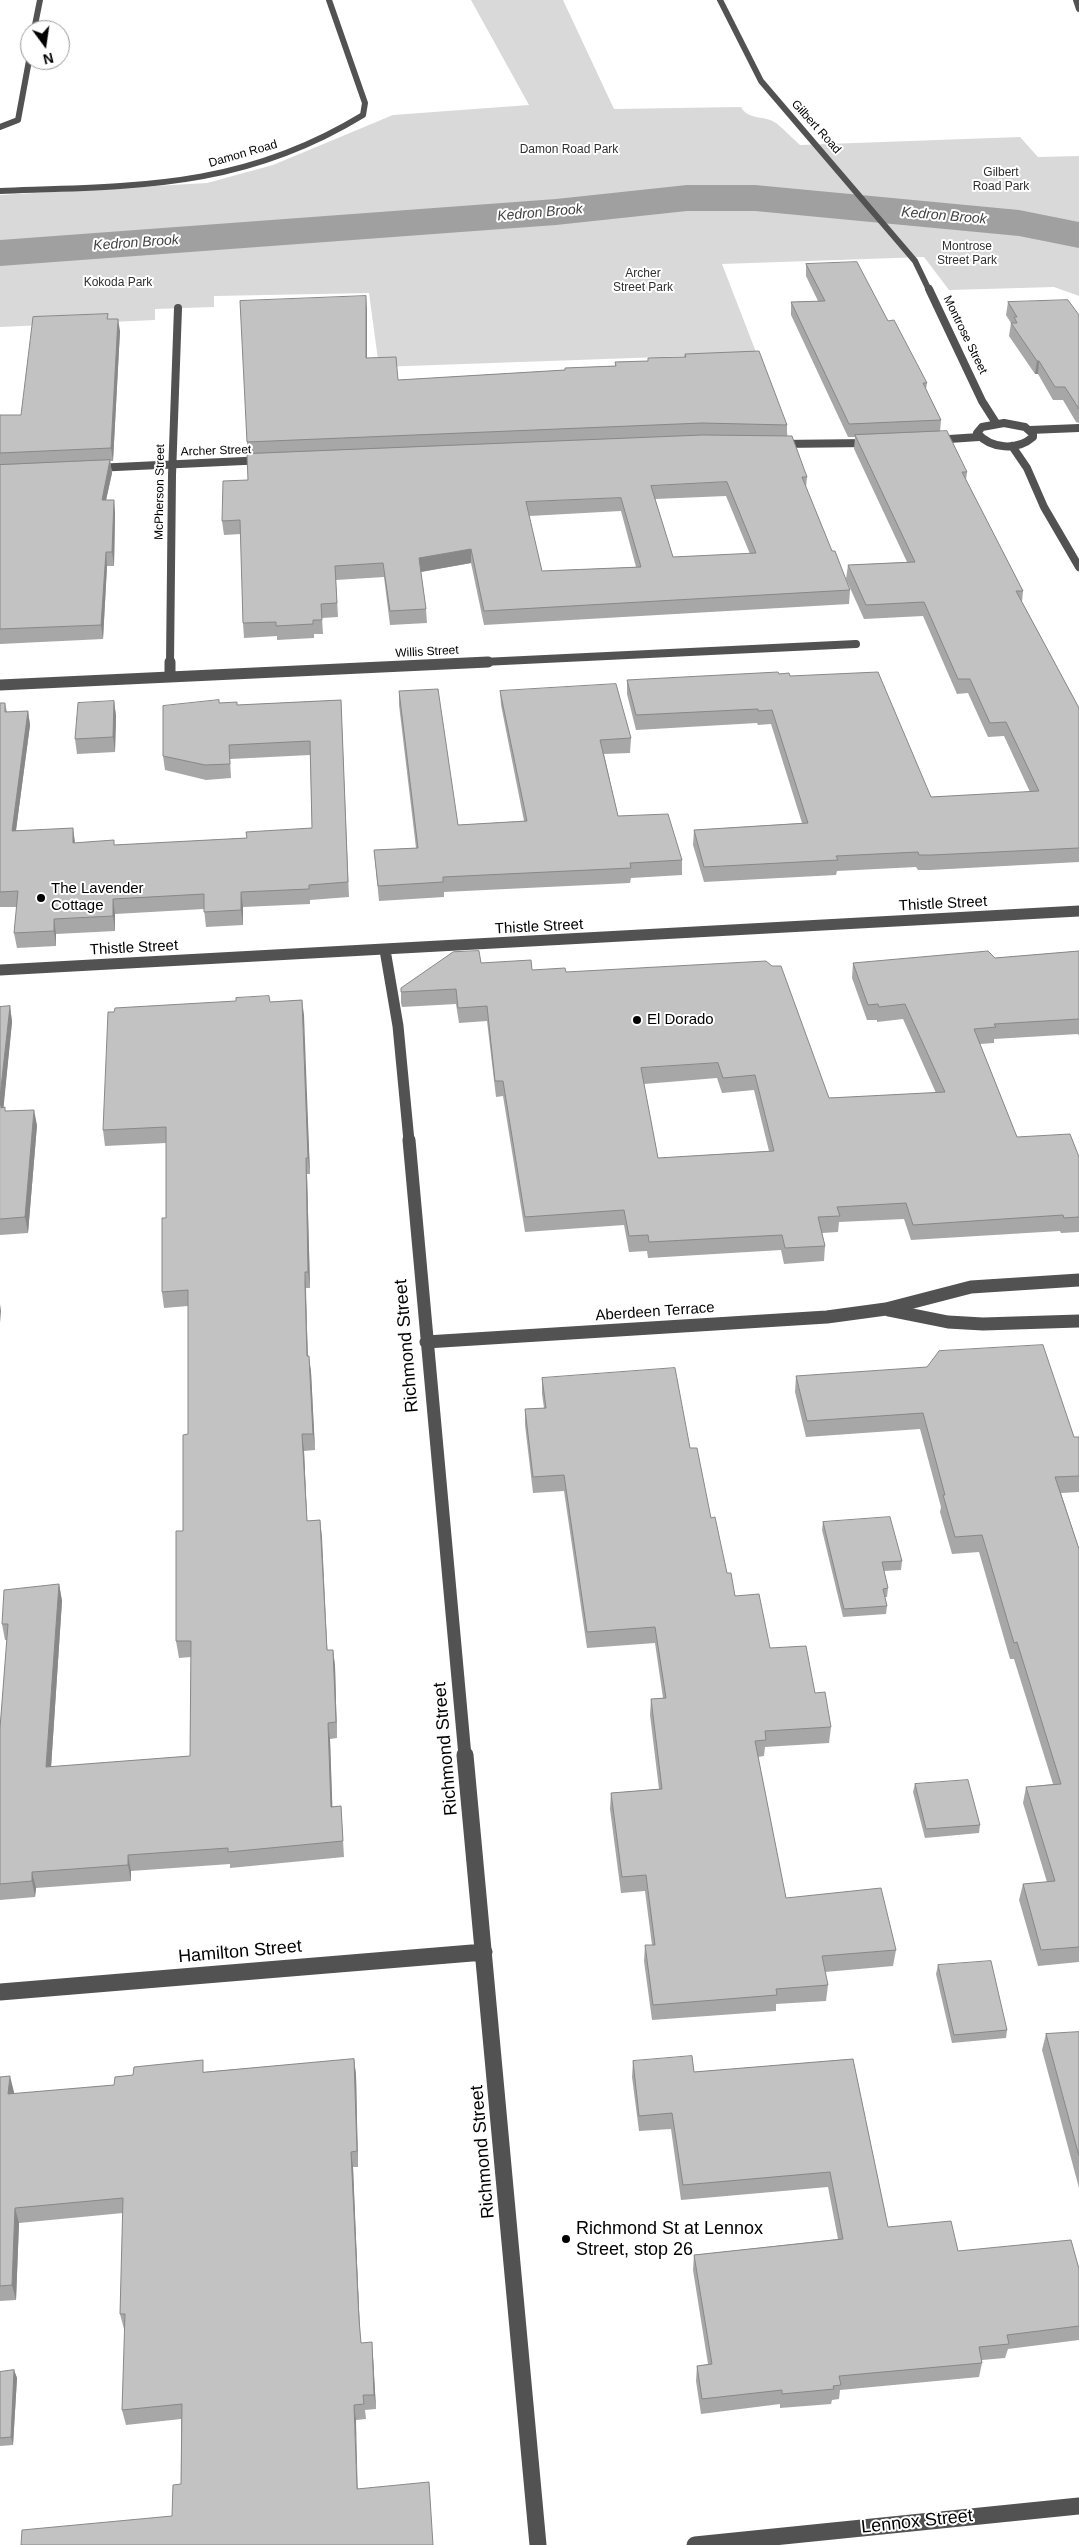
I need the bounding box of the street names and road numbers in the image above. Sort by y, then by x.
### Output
street label: Gilbert Road [788,97,844,157]
street label: Damon Road [207,137,279,171]
street label: Montrose Street [940,293,990,377]
street label: Archer Street [180,443,252,459]
street label: McPherson Street [152,444,168,540]
street label: Willis Street [395,643,459,661]
street label: Thistle Street [898,893,988,915]
street label: Thistle Street [494,916,584,938]
street label: Thistle Street [89,937,179,959]
street label: Richmond Street [390,1278,424,1414]
street label: Aberdeen Terrace [595,1299,715,1325]
street label: Richmond Street [429,1681,463,1817]
street label: Hamilton Street [177,1936,303,1968]
street label: Richmond Street [466,2084,500,2220]
street label: Lennox Street [860,2505,974,2539]

